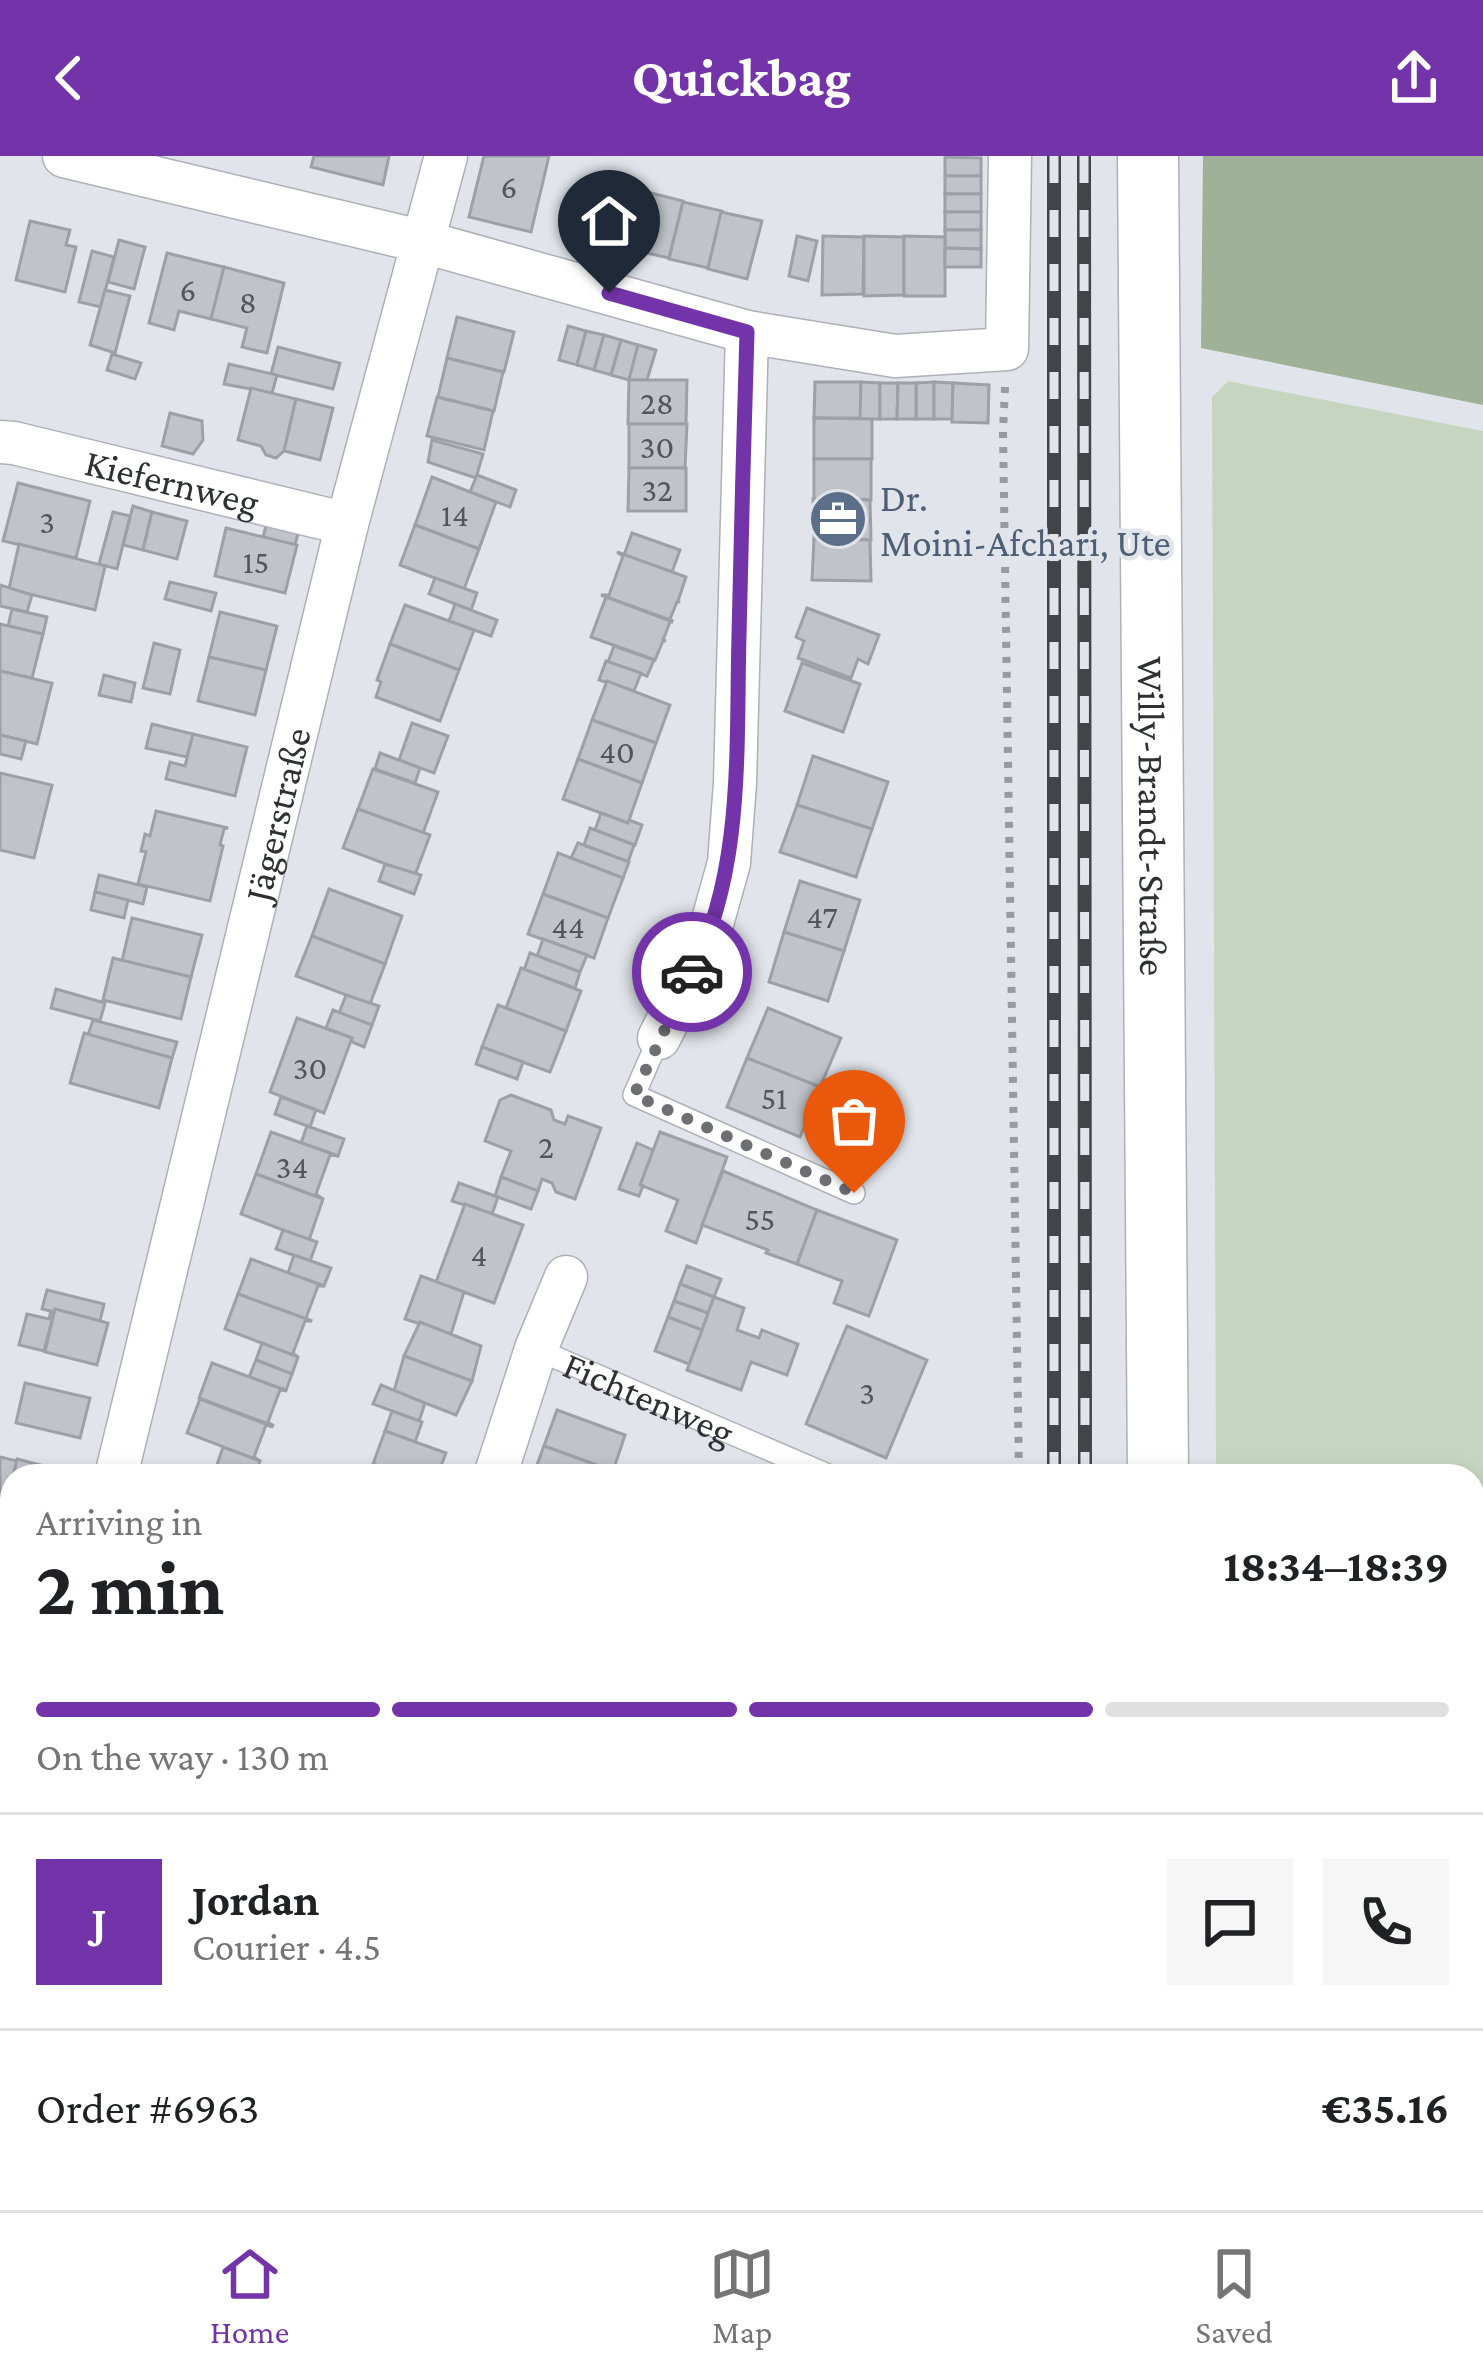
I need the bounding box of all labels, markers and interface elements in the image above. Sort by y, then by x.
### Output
icon: back [36,45,102,111]
icon: share [1381,45,1447,111]
text: Quickbag [632,48,851,108]
house number: 6 [501,168,517,205]
pin [558,170,660,293]
icon: home [576,188,642,254]
house number: 6 [180,271,196,308]
house number: 8 [239,283,257,320]
house number: 28 [640,384,674,421]
house number: 30 [640,428,674,465]
street label: Kiefernweg [81,440,264,524]
house number: 32 [641,471,673,508]
place label: Dr. Moini-Afchari, Ute [880,476,1171,564]
office icon: Dr. Moini-Afchari, Ute [807,488,869,550]
house number: 14 [441,496,469,533]
house number: 3 [39,503,55,540]
house number: 15 [243,543,269,580]
street label: Willy-Brandt-Straße [1130,656,1176,976]
street label: Jägerstraße [234,723,318,908]
house number: 40 [599,733,635,770]
house number: 47 [806,898,838,935]
house number: 44 [551,908,585,945]
courier [632,912,752,1032]
icon: car [659,939,725,1005]
house number: 30 [293,1049,327,1086]
pin [803,1070,905,1193]
house number: 51 [761,1079,787,1116]
icon: bag [821,1088,887,1154]
house number: 2 [538,1128,554,1165]
house number: 34 [276,1148,308,1185]
house number: 55 [745,1200,775,1237]
house number: 4 [471,1236,487,1273]
street label: Fichtenweg [557,1342,741,1454]
house number: 3 [859,1374,875,1411]
text: Arriving in [36,1500,203,1543]
text: 18:34–18:39 [1223,1541,1449,1591]
text: 2 min [36,1544,224,1631]
text: On the way · 130 m [36,1735,329,1778]
button: chat [1167,1859,1293,1985]
button: phone [1323,1859,1449,1985]
text: Jordan [192,1875,319,1925]
text: J [91,1897,107,1947]
text: Courier · 4.5 [192,1925,381,1968]
text: Order #6963 [36,2083,259,2133]
text: €35.16 [1322,2083,1449,2133]
tab: Home [210,2241,289,2350]
tab: Map [709,2241,775,2350]
tab: Saved [1196,2241,1273,2350]

